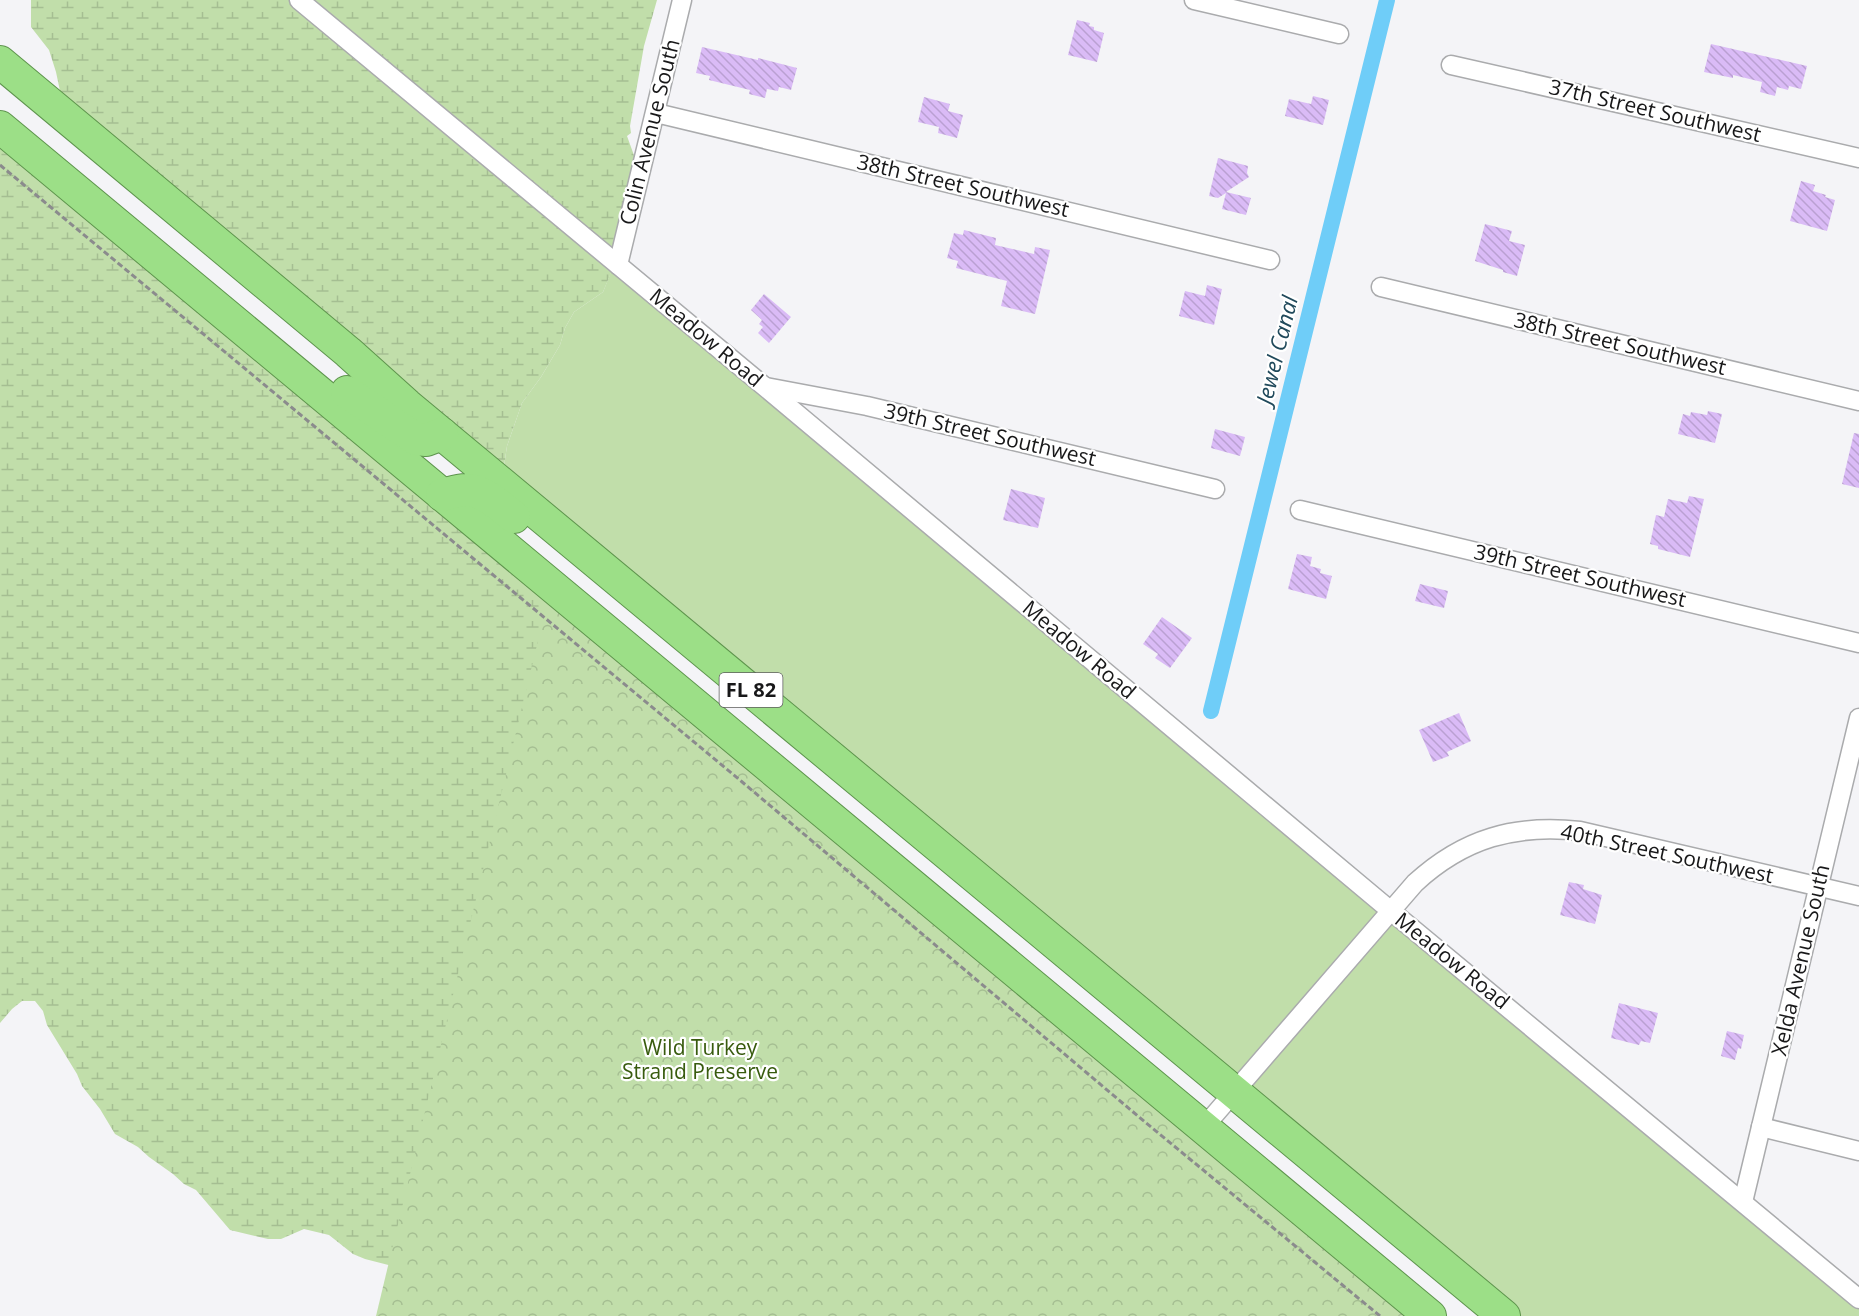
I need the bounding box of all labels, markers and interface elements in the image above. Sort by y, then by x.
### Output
street label: Colin Avenue South [612,36,686,228]
street label: 37th Street Southwest [1546,72,1764,148]
street label: 38th Street Southwest [854,147,1072,223]
street label: Meadow Road [644,282,769,393]
water label: Jewel Canal [1247,292,1304,411]
street label: 38th Street Southwest [1511,305,1729,381]
street label: 39th Street Southwest [881,396,1099,472]
street label: 39th Street Southwest [1471,537,1689,613]
street label: Meadow Road [1017,594,1142,705]
road number: FL 82 [720,673,783,707]
street label: 40th Street Southwest [1558,817,1776,889]
street label: Xelda Avenue South [1764,862,1836,1058]
street label: Meadow Road [1390,905,1516,1015]
park label: Wild Turkey Strand Preserve [622,1033,778,1085]

